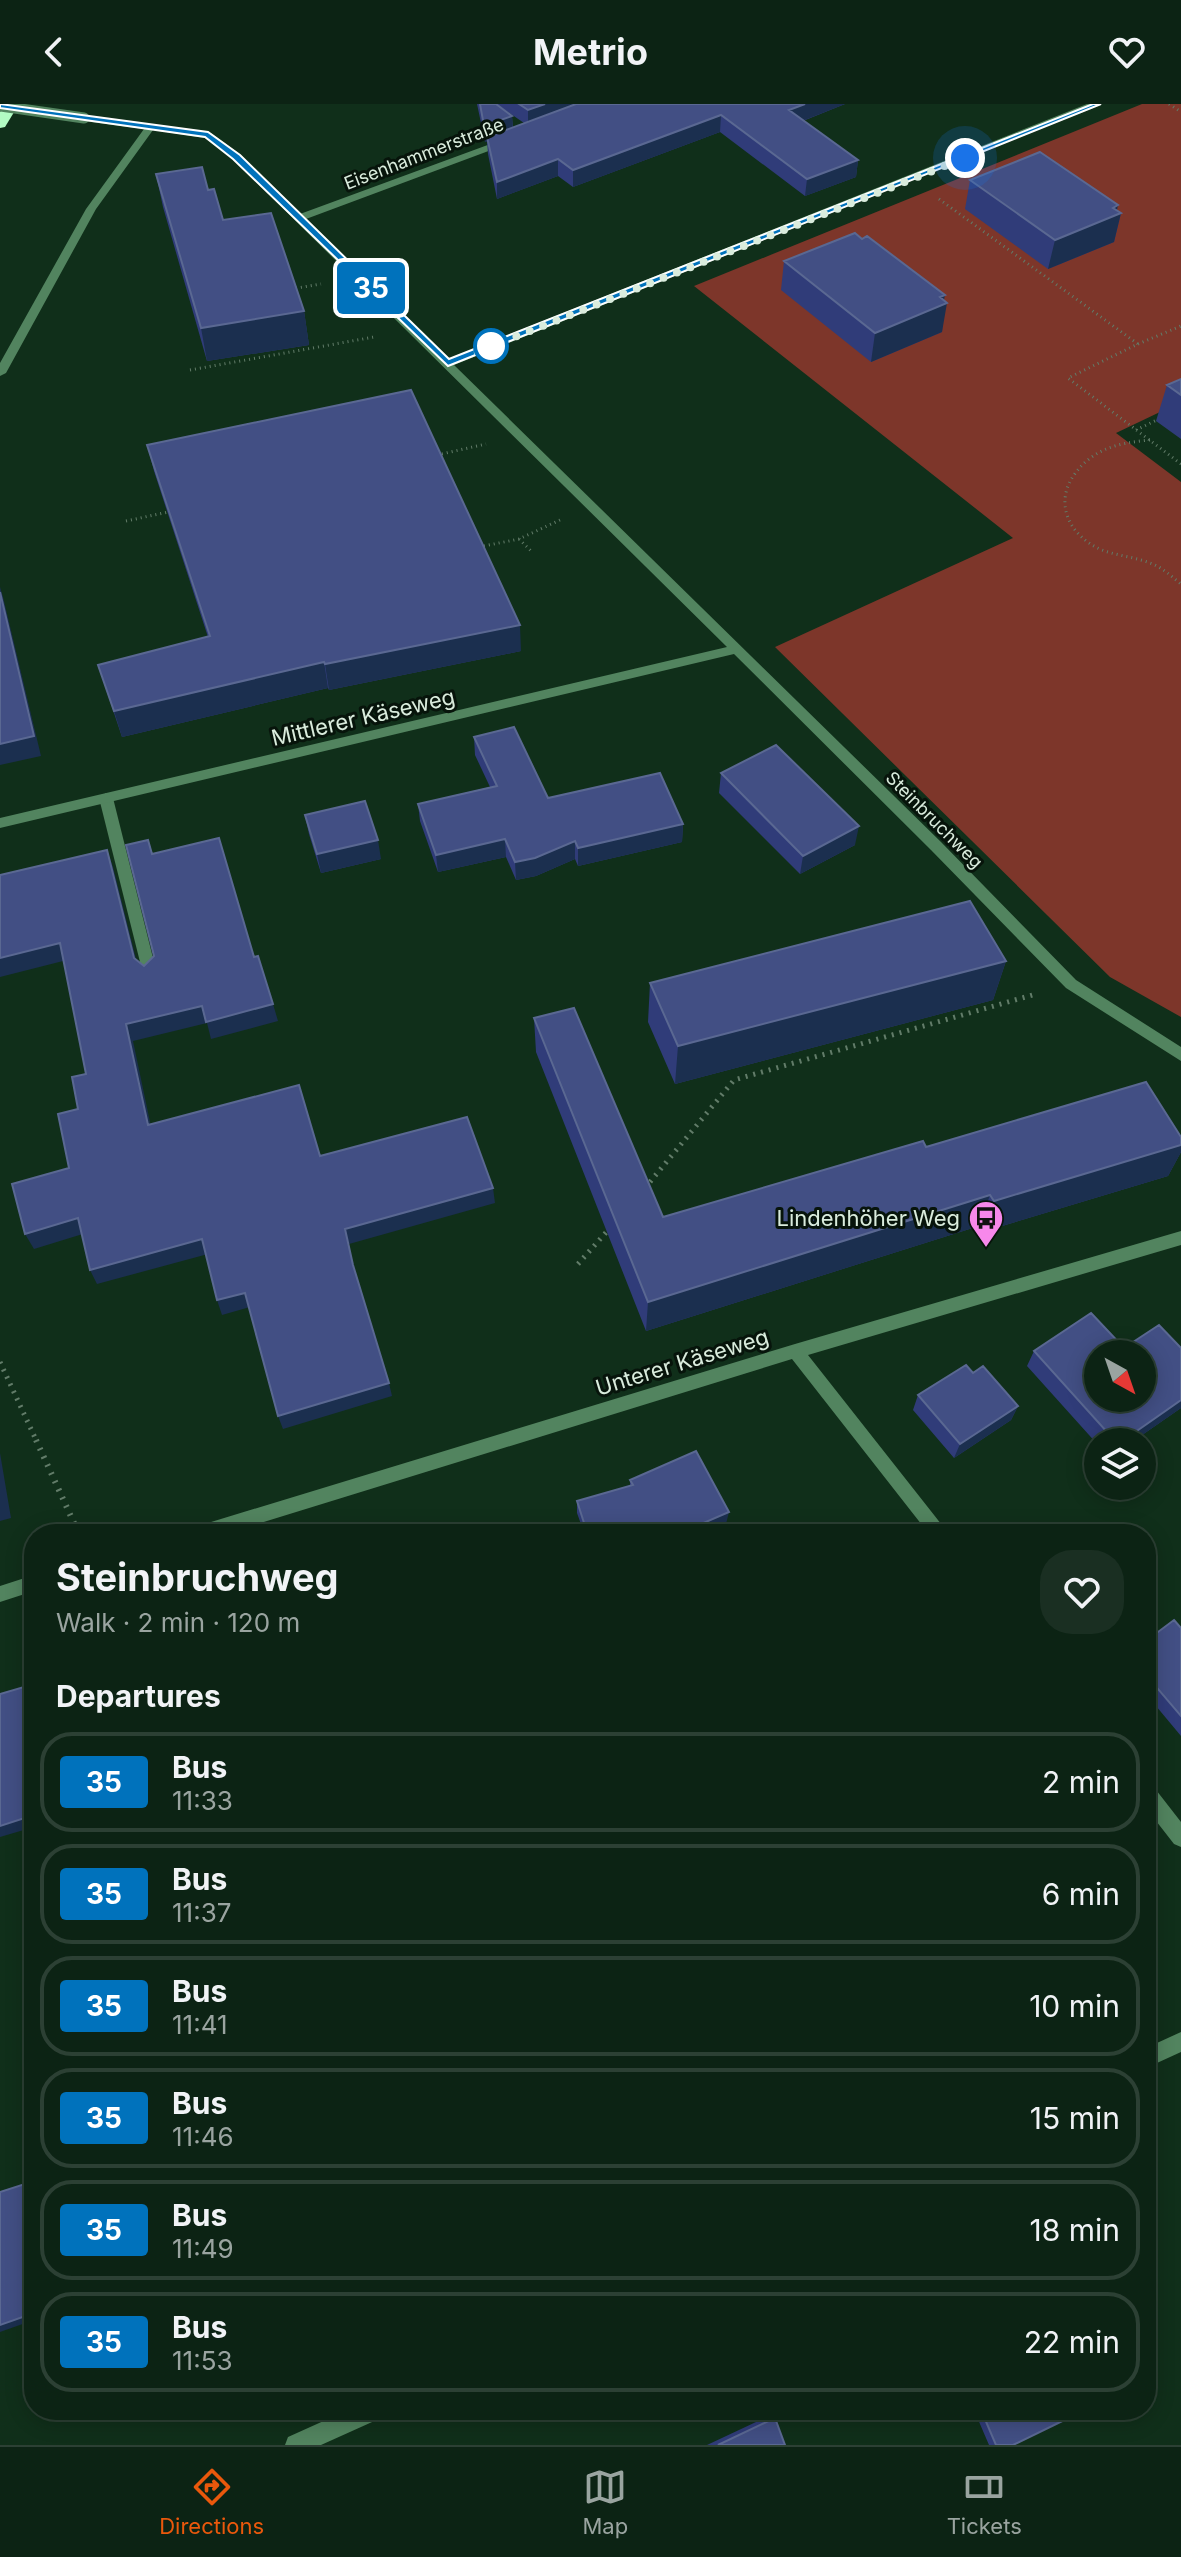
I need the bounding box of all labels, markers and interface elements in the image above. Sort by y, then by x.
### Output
icon: back [32,30,76,74]
text: Metrio [533,30,648,74]
icon: heart [1105,30,1149,74]
street label: Eisenhammerstraße [341,113,507,194]
your location [945,138,985,178]
line badge: 35 [335,262,407,314]
text: 35 [353,271,389,305]
unlabelled marker [474,329,508,363]
street label: Mittlerer Käseweg [269,683,457,751]
street label: Steinbruchweg [882,767,987,872]
bus stop icon: Lindenhöher Weg [967,1199,1005,1249]
place label: Lindenhöher Weg [777,1205,960,1231]
street label: Unterer Käseweg [592,1323,772,1401]
north arrow [1084,1340,1156,1412]
map controls [1084,1340,1156,1500]
button: layers [1084,1428,1156,1500]
button: heart [1040,1550,1124,1634]
text: Steinbruchweg [56,1554,339,1600]
text: Walk · 2 min · 120 m [56,1607,300,1638]
text: Departures [56,1678,221,1714]
text: Bus [172,1749,227,1785]
text: 2 min [1042,1764,1120,1800]
text: 35 [86,1765,122,1799]
text: 11:33 [172,1785,233,1816]
text: Bus [172,1861,227,1897]
text: 6 min [1042,1876,1120,1912]
text: 35 [86,1877,122,1911]
text: 11:37 [172,1897,231,1928]
text: Bus [172,1973,227,2009]
text: 10 min [1029,1988,1120,2024]
text: 35 [86,1989,122,2023]
text: 11:41 [172,2009,228,2040]
text: Bus [172,2085,227,2121]
text: 15 min [1030,2100,1120,2136]
text: 35 [86,2101,122,2135]
text: 11:46 [172,2121,234,2152]
text: Bus [172,2197,227,2233]
text: 18 min [1030,2212,1120,2248]
text: 35 [86,2213,122,2247]
text: 11:49 [172,2233,234,2264]
text: Bus [172,2309,227,2345]
text: 22 min [1024,2324,1120,2360]
text: 35 [86,2325,122,2359]
text: 11:53 [172,2345,233,2376]
tab: Directions [159,2465,264,2539]
tab: Map [583,2465,628,2539]
tab: Tickets [947,2465,1022,2539]

